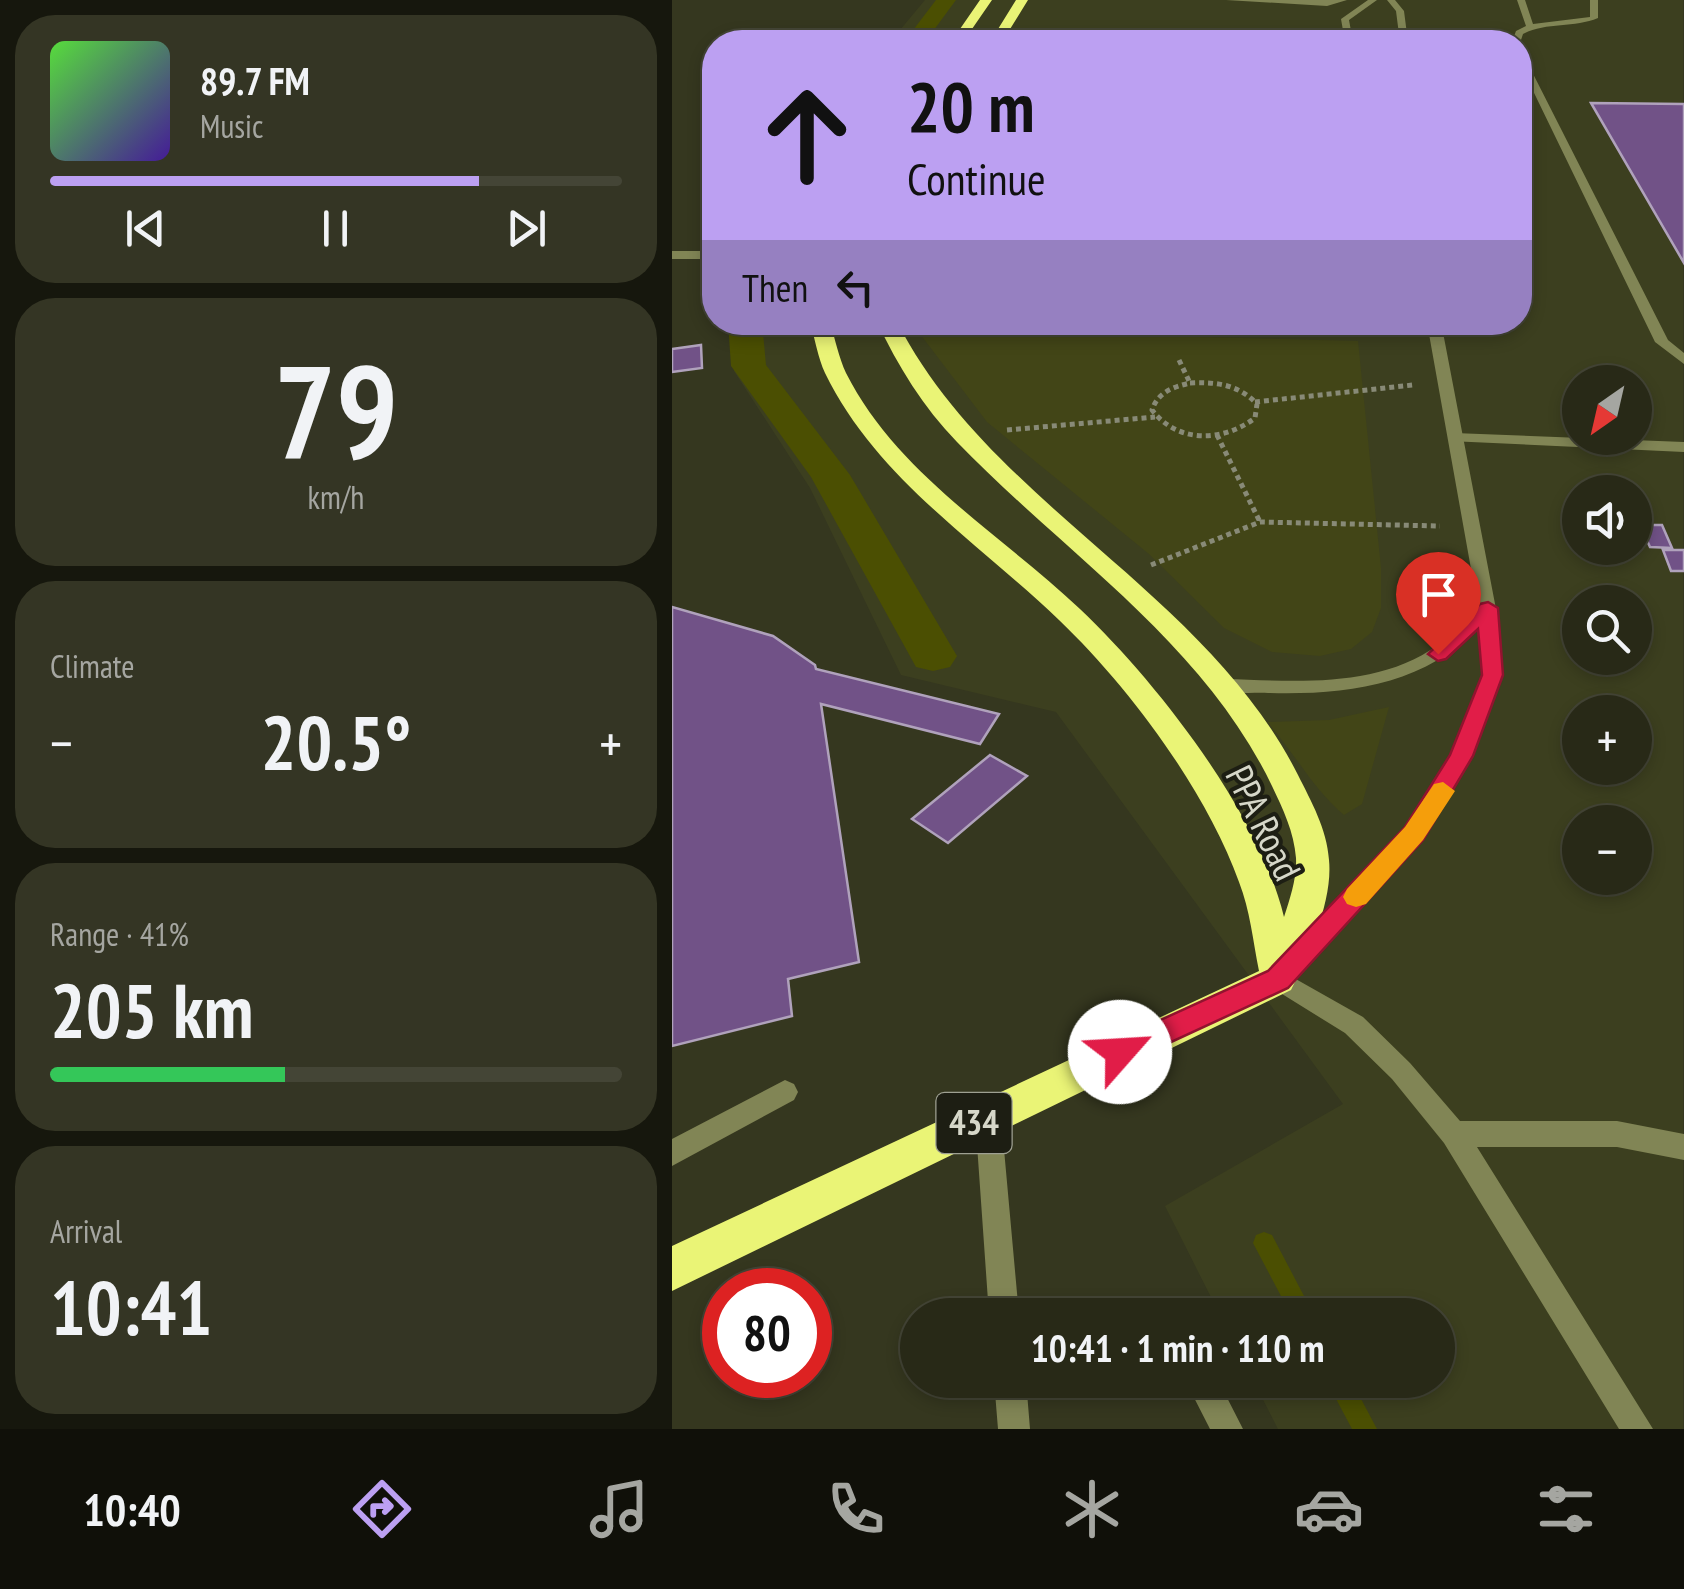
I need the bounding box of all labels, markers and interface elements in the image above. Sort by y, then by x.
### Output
text: 89.7 FM [200,56,310,105]
text: 20 m [907,61,1035,151]
icon: ahead [742,70,872,200]
text: Music [200,105,263,147]
text: Continue [907,149,1046,207]
icon: previous [118,201,173,256]
icon: pause [308,201,363,256]
icon: next [499,201,554,256]
icon: left [828,260,883,315]
text: Then [742,263,808,312]
text: 79 [274,327,398,495]
north arrow [1562,365,1652,455]
map controls [1562,365,1652,895]
button: sound [1562,475,1652,565]
text: km/h [308,476,364,518]
pin [1396,552,1481,655]
icon: arrive [1411,567,1466,622]
button: search [1562,585,1652,675]
text: Climate [50,645,134,687]
text: 20.5° [261,694,411,791]
button: + [1562,695,1652,785]
text: − [50,707,73,778]
text: + [599,707,622,778]
street label: PPA Road [1216,757,1313,888]
button: − [1562,805,1652,895]
text: Range · 41% [50,913,189,955]
text: 205 km [50,962,254,1059]
position arrow [1068,1000,1172,1104]
road number: 434 [936,1093,1012,1153]
text: Arrival [50,1210,122,1252]
text: 10:41 [50,1259,212,1356]
speed limit sign: 80 [702,1268,832,1398]
text: 10:41 · 1 min · 110 m [1031,1323,1324,1372]
icon: directions [347,1474,417,1544]
icon: music [584,1474,654,1544]
icon: phone [821,1474,891,1544]
icon: climate [1057,1474,1127,1544]
icon: car [1294,1474,1364,1544]
icon: filters [1531,1474,1601,1544]
text: 10:40 [83,1480,181,1538]

